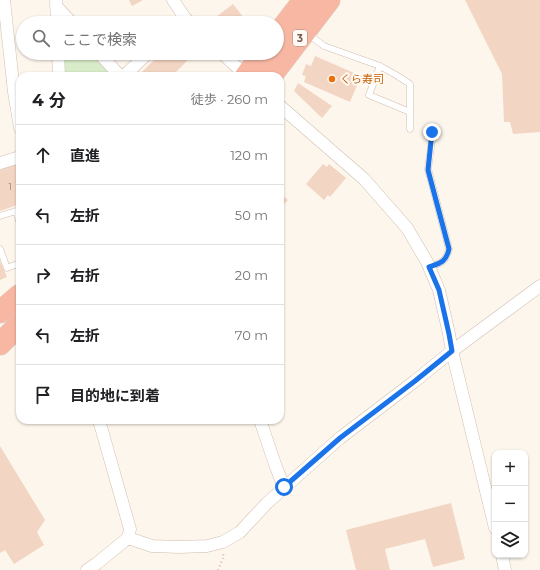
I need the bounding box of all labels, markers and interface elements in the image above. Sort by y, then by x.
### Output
search box [16,16,284,60]
icon: search [30,27,52,49]
text: ここで検索 [62,30,137,49]
road number: 3 [293,30,307,46]
place label: くら寿司 [340,72,384,86]
marker: くら寿司 [327,74,337,84]
text: 4 分 [32,90,66,110]
text: 徒歩 · 260 m [191,91,268,107]
route end [423,123,441,141]
icon: ahead [32,144,54,166]
text: 直進 [70,146,100,165]
text: 120 m [230,147,268,163]
house number: 1 [8,181,12,192]
icon: left [32,204,54,226]
text: 左折 [70,206,100,225]
text: 50 m [235,207,268,223]
icon: right [32,264,54,286]
text: 右折 [70,266,100,285]
text: 20 m [235,267,268,283]
icon: left [32,324,54,346]
text: 左折 [70,326,100,345]
text: 70 m [235,327,268,343]
icon: arrive [32,384,54,406]
text: 目的地に到着 [70,386,160,405]
map controls [492,450,528,558]
button: + [492,450,528,486]
route start [275,478,293,496]
button: − [492,486,528,522]
button: layers [492,522,528,558]

